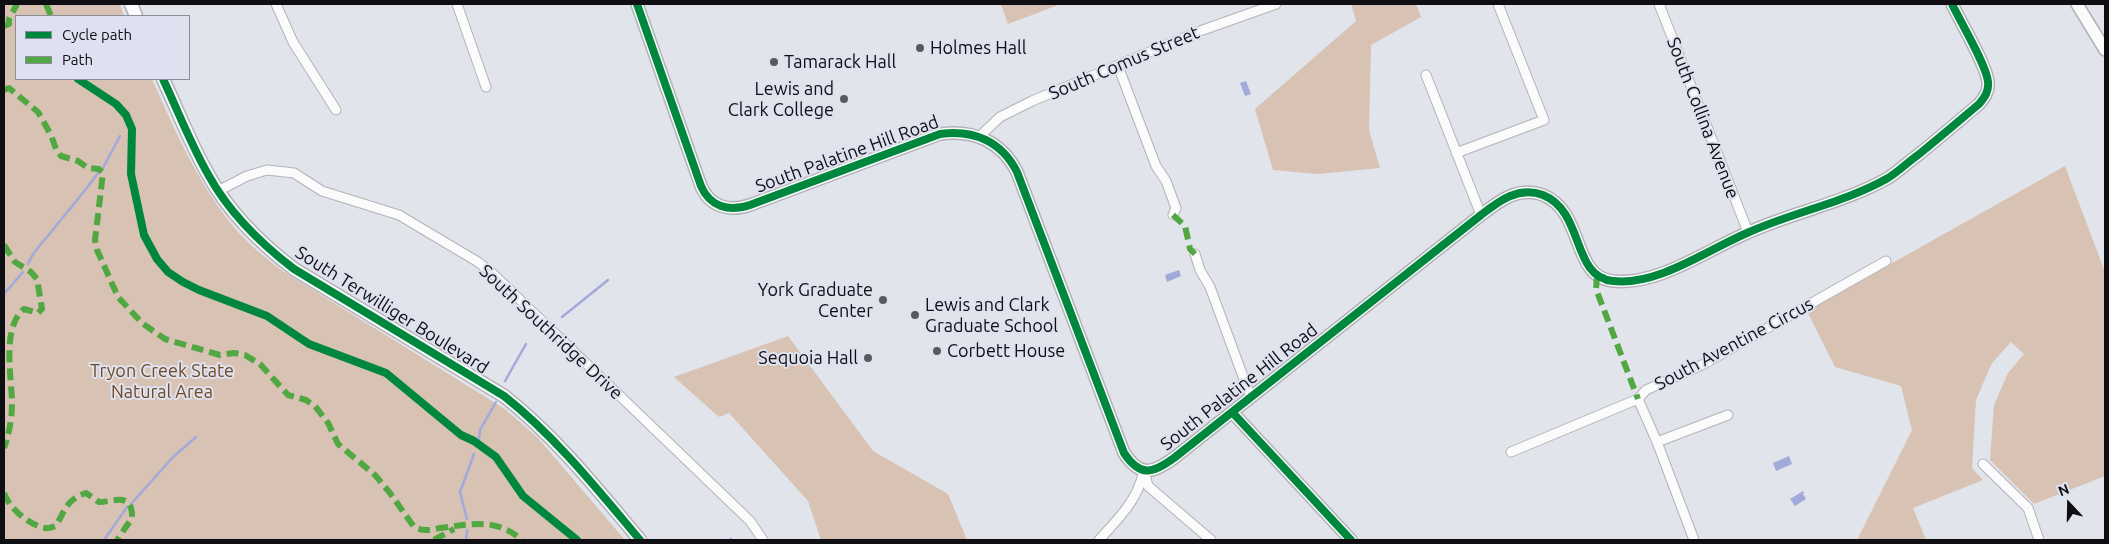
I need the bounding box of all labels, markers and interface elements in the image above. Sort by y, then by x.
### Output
legend [15,15,190,80]
street label: South Comus Street [1046,22,1202,104]
text: Cycle path [62,26,132,43]
street label: South Collina Avenue [1662,34,1744,202]
place label: Holmes Hall [930,37,1026,59]
marker: Holmes Hall [914,42,926,54]
text: Path [62,51,93,68]
place label: Tamarack Hall [784,51,896,73]
marker: Tamarack Hall [768,56,780,68]
place label: Lewis and Clark College [728,78,834,120]
marker: Lewis and Clark College [838,93,850,105]
street label: South Palatine Hill Road [752,111,942,197]
street label: South Terwilliger Boulevard [291,242,493,378]
street label: South Southridge Drive [475,260,627,404]
place label: York Graduate Center [758,279,873,322]
street label: South Aventine Circus [1651,293,1817,395]
marker: York Graduate Center [877,294,889,306]
place label: Lewis and Clark Graduate School [925,294,1058,336]
marker: Lewis and Clark Graduate School [909,309,921,321]
street label: South Palatine Hill Road [1156,319,1322,455]
place label: Corbett House [947,340,1065,362]
marker: Corbett House [931,345,943,357]
place label: Sequoia Hall [758,347,858,369]
marker: Sequoia Hall [862,352,874,364]
park label: Tryon Creek State Natural Area [90,360,234,402]
north arrow [2044,479,2094,529]
text: N [2056,481,2071,499]

